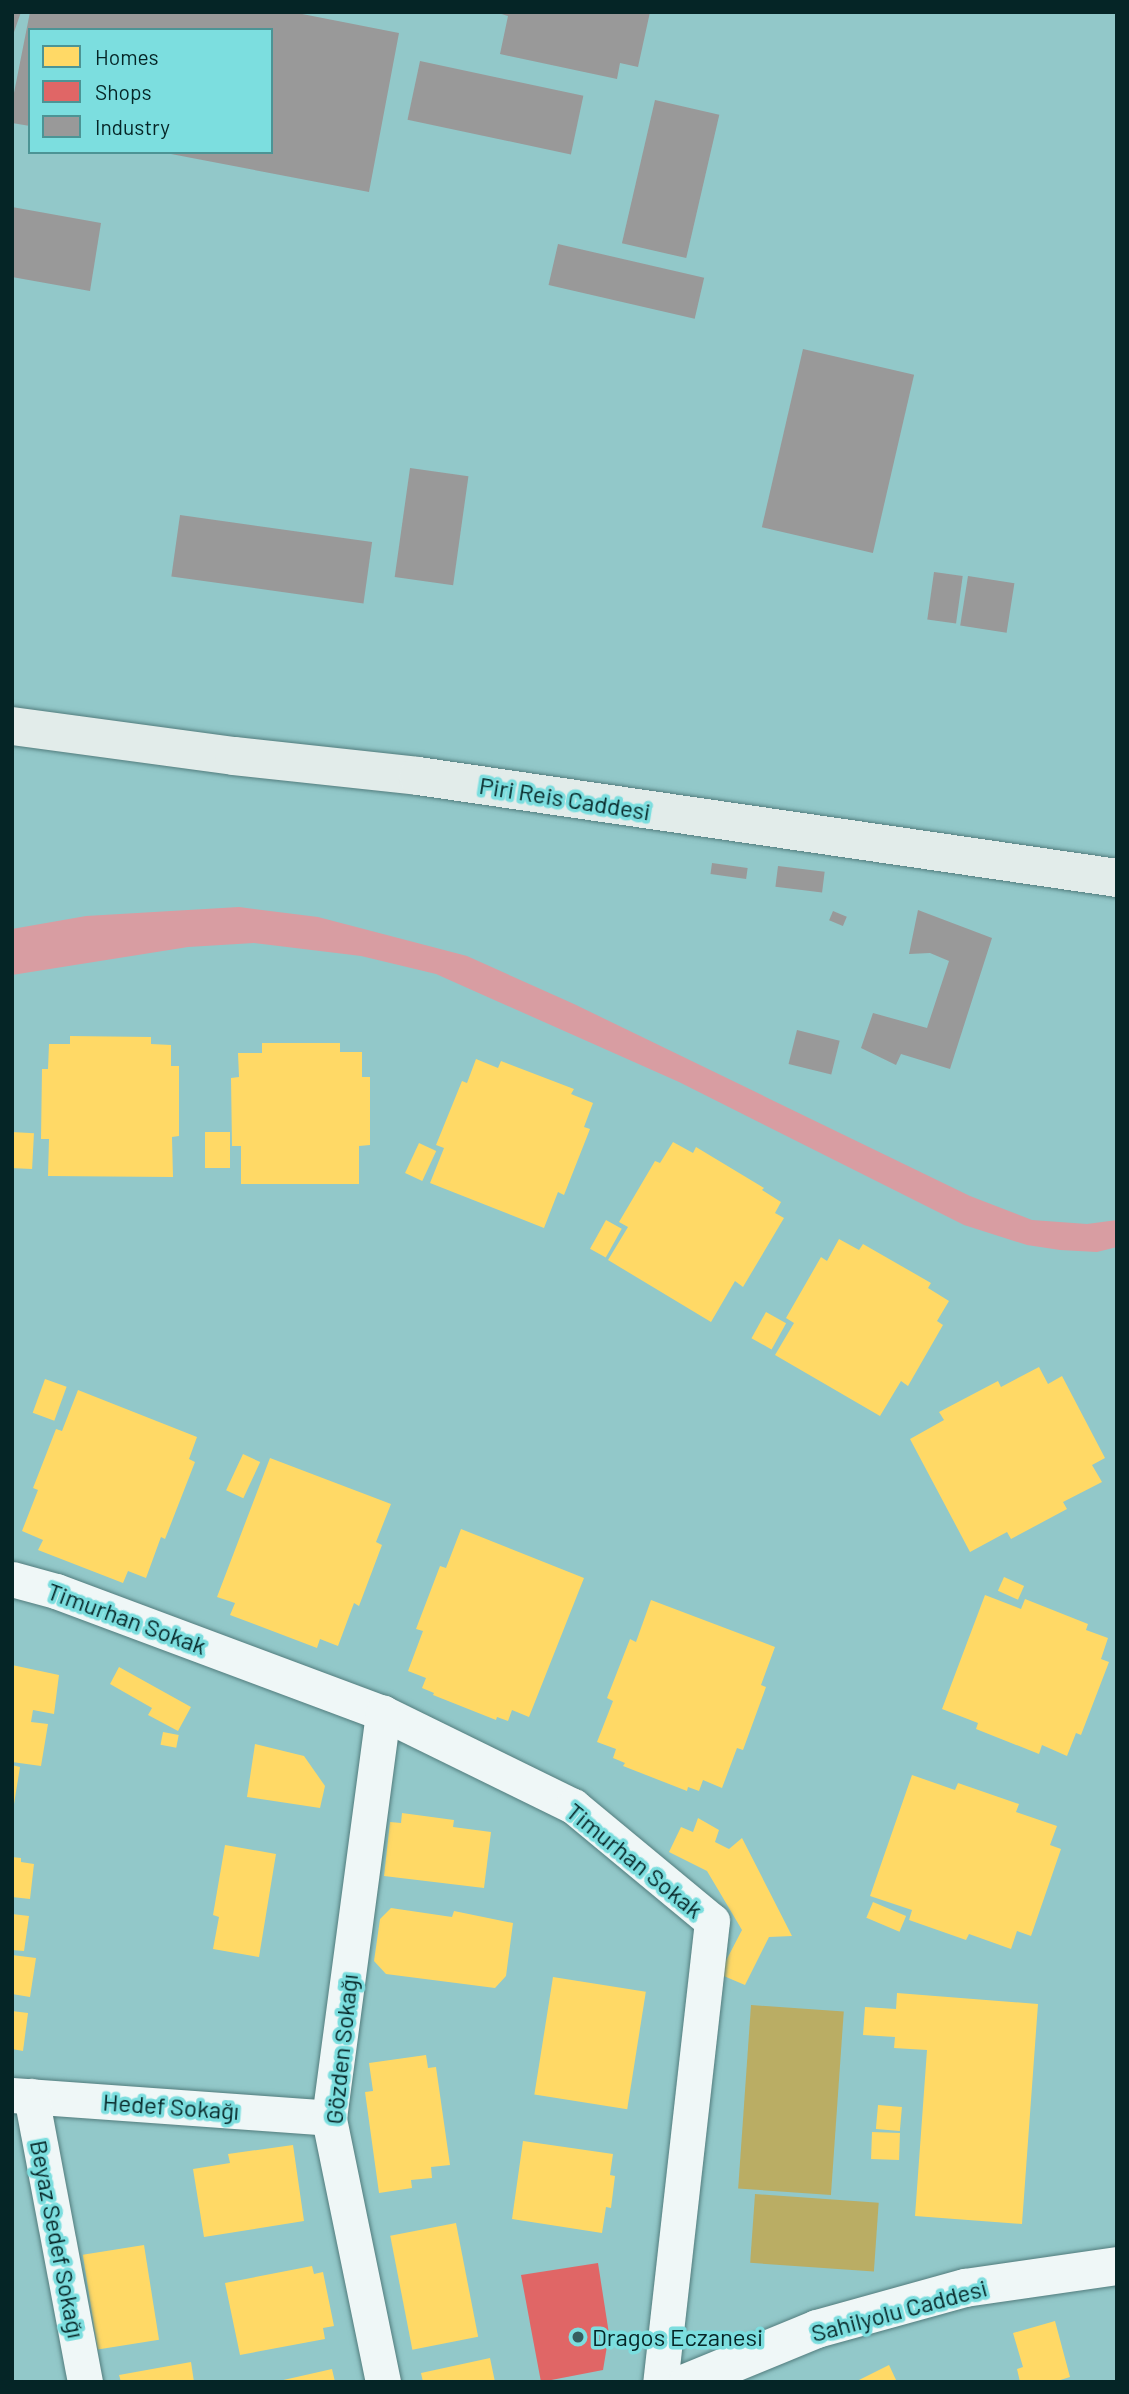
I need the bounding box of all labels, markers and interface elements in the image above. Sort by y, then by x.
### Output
legend [28,28,273,154]
text: Homes [95,44,159,69]
text: Shops [95,79,152,104]
text: Industry [95,114,170,139]
street label: Piri Reis Caddesi [477,770,653,826]
street label: Timurhan Sokak [44,1576,210,1660]
street label: Timurhan Sokak [561,1796,709,1924]
street label: Gözden Sokağı [319,1972,363,2126]
street label: Hedef Sokağı [102,2087,240,2125]
street label: Beyaz Sedef Sokağı [25,2138,91,2340]
street label: Sahilyolu Caddesi [808,2273,990,2347]
place label: Dragos Eczanesi [592,2323,763,2351]
marker: Dragos Eczanesi [570,2329,586,2345]

